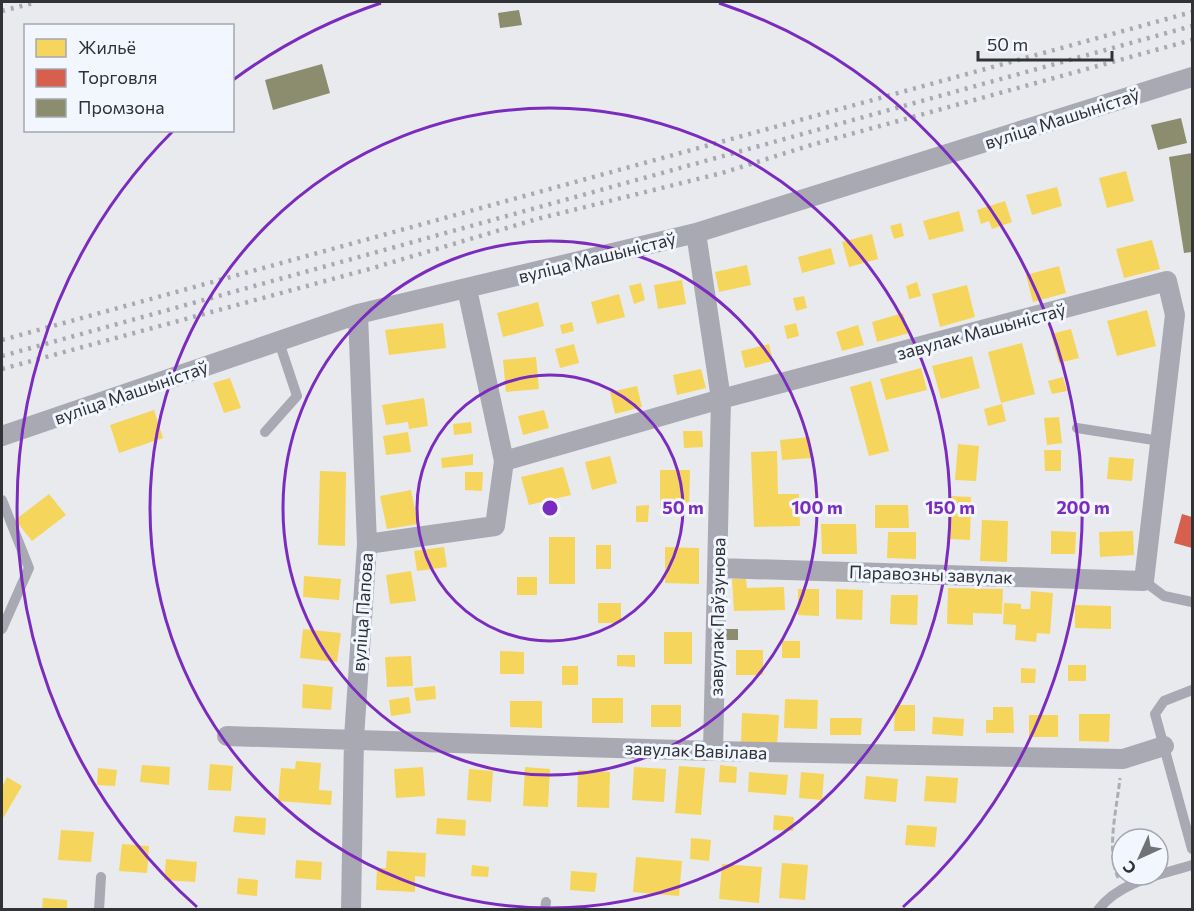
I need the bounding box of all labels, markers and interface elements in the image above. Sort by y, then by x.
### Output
legend [24,24,234,132]
scale bar [978,24,1112,62]
text: 50 m [987,33,1028,55]
text: Жильё [78,36,136,58]
text: Торговля [78,66,157,88]
street label: вуліца Машыністаў [982,83,1142,153]
text: Промзона [78,96,165,118]
street label: вуліца Машыністаў [516,227,678,287]
street label: завулак Машыністаў [894,298,1068,364]
street label: вуліца Машыністаў [51,355,211,429]
text: 50 m [662,496,704,518]
text: 100 m [791,496,843,518]
text: 150 m [925,496,975,518]
text: 200 m [1056,496,1110,518]
centre of rings [540,498,560,518]
street label: завулак Паўзунова [705,537,729,697]
street label: вуліца Папова [347,552,377,672]
street label: Паравозны завулак [849,560,1014,588]
street label: завулак Вавілава [624,737,768,763]
north arrow [1110,827,1170,887]
text: С [1118,857,1140,879]

